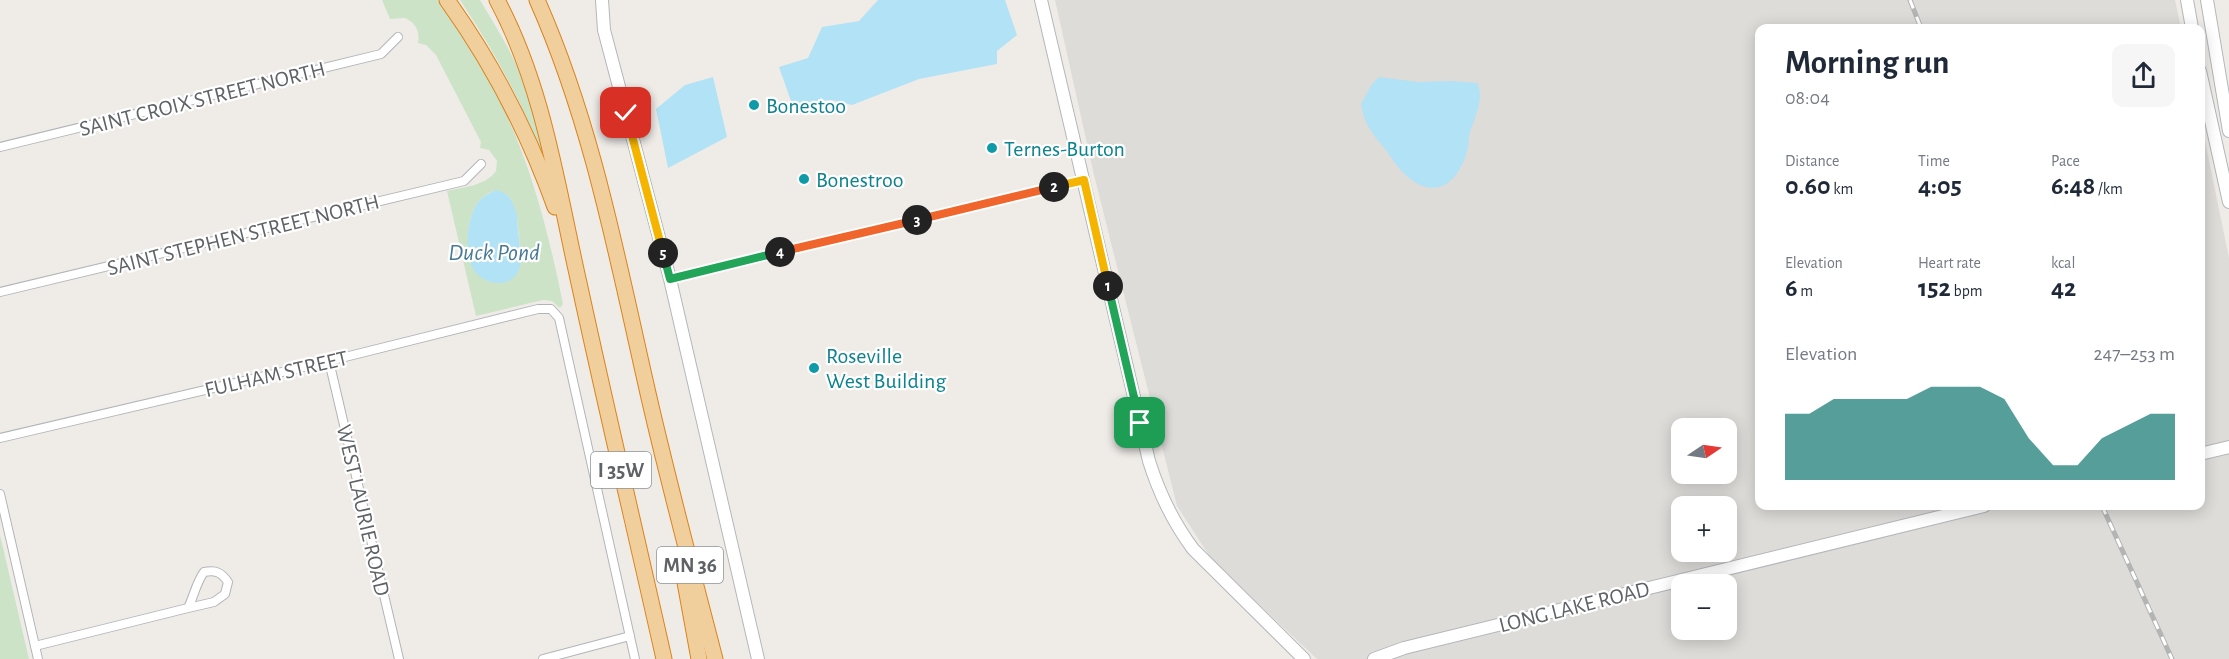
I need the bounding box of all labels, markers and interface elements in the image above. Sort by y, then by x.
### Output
button: share [2112,44,2175,107]
text: Morning run [1785,47,1949,80]
street label: SAINT CROIX STREET NORTH [77,58,327,140]
pin [600,87,651,138]
text: 08:04 [1785,88,1830,108]
place label: Bonestoo [766,95,846,117]
icon: check [609,96,642,129]
marker: Bonestoo [747,98,761,112]
place label: Ternes-Burton [1004,138,1125,160]
marker: Ternes-Burton [985,141,999,155]
text: Distance [1785,153,1839,169]
text: Time [1918,153,1950,169]
text: Pace [2051,153,2080,169]
place label: Bonestroo [816,169,904,191]
marker: Bonestroo [797,172,811,186]
pin: 2 [1039,172,1069,202]
text: 0.60 [1785,173,1831,199]
text: 4:05 [1918,173,1962,199]
text: 6:48 [2051,173,2095,199]
text: 2 [1050,179,1058,195]
text: km [1831,181,1853,197]
text: /km [2095,181,2123,197]
street label: SAINT STEPHEN STREET NORTH [105,190,382,279]
pin: 3 [902,205,932,235]
text: 3 [914,212,920,228]
pin: 4 [765,237,795,267]
pin: 5 [648,238,678,268]
water label: Duck Pond [448,241,540,265]
text: 4 [776,244,784,260]
text: 5 [660,245,666,261]
text: Elevation [1785,255,1843,271]
text: Heart rate [1918,255,1981,271]
text: kcal [2051,255,2075,271]
pin: 1 [1093,271,1123,301]
text: 6 [1785,275,1798,301]
text: 152 [1918,275,1951,301]
text: 42 [2051,275,2076,301]
text: 1 [1105,278,1111,294]
text: m [1798,283,1813,299]
text: bpm [1951,283,1983,299]
text: Elevation [1785,344,1857,364]
text: 247–253 m [2093,344,2175,364]
place label: Roseville West Building [826,345,946,392]
street label: FULHAM STREET [202,347,350,401]
marker: Roseville West Building [807,361,821,375]
pin [1114,397,1165,448]
icon: arrive [1123,406,1156,439]
north arrow [1671,418,1737,484]
map controls [1671,418,1737,640]
street label: WEST LAURIE ROAD [333,423,393,598]
road number: I 35W [591,452,651,488]
button: + [1671,496,1737,562]
road number: MN 36 [657,547,723,583]
button: − [1671,574,1737,640]
street label: LONG LAKE ROAD [1497,578,1652,636]

